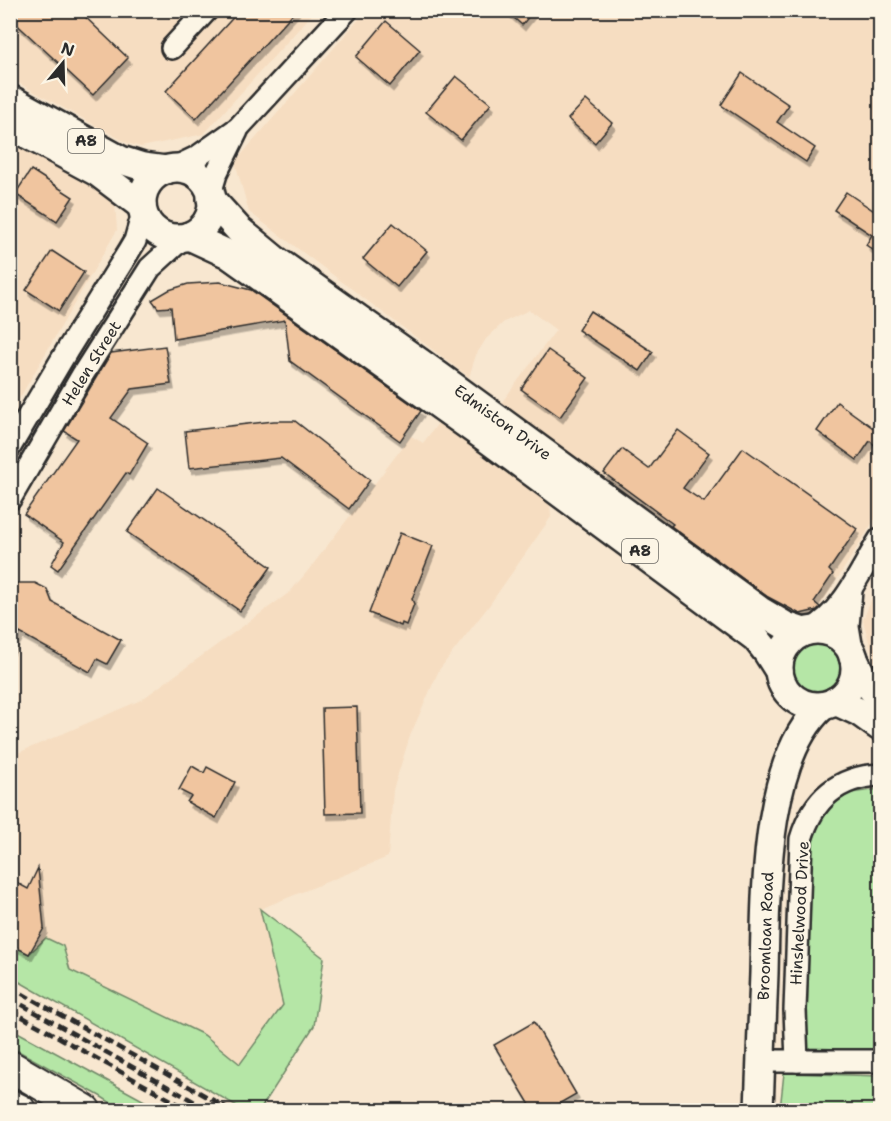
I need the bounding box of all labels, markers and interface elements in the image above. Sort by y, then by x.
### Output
north arrow [33,33,93,93]
text: N [58,37,77,61]
road number: A8 [68,129,104,153]
street label: Helen Street [57,317,126,410]
street label: Edmiston Drive [450,380,556,465]
road number: A8 [622,539,658,563]
street label: Hinshelwood Drive [785,840,814,986]
street label: Broomloan Road [753,871,778,1001]

